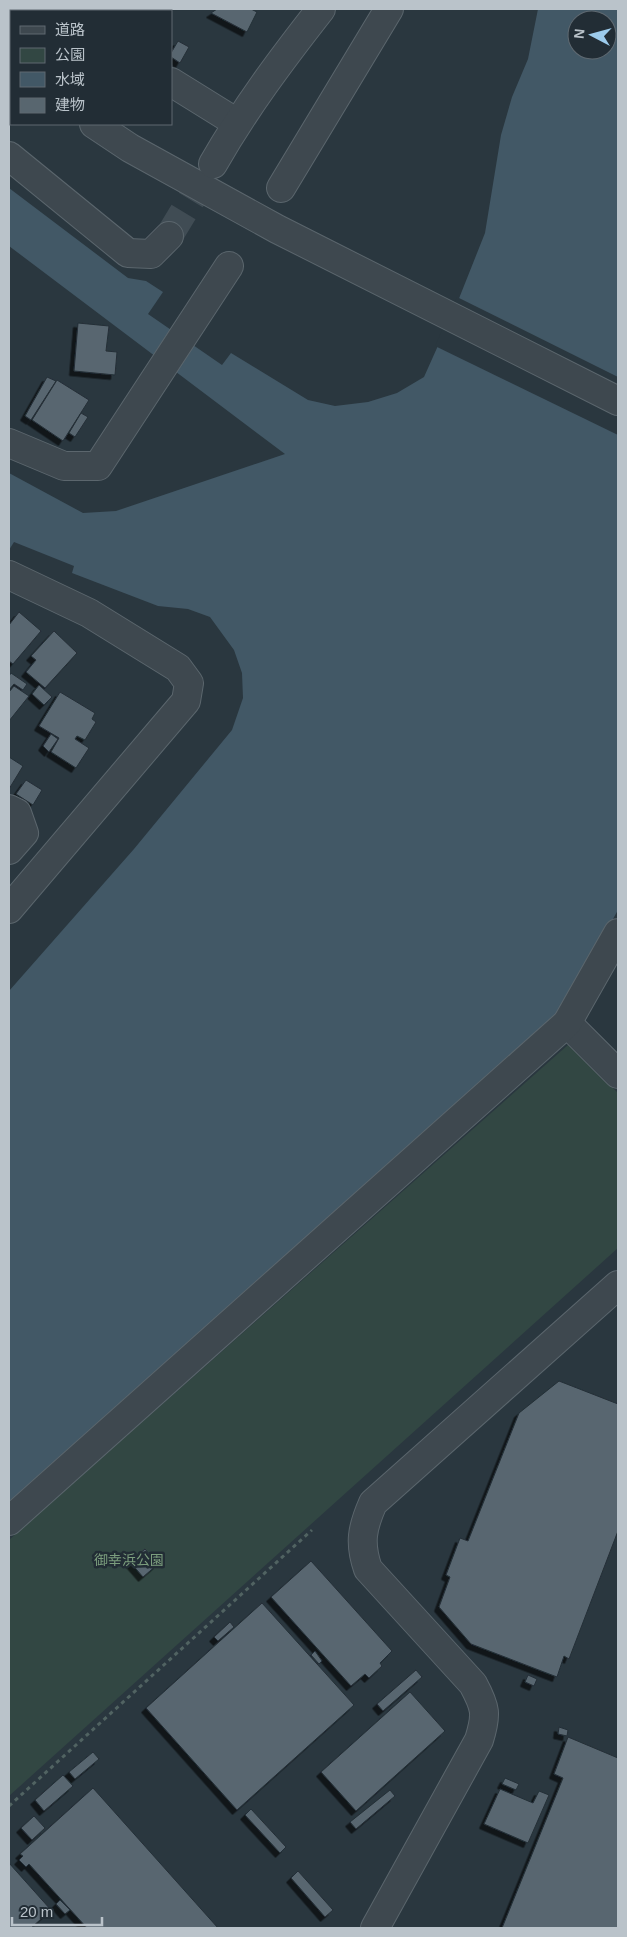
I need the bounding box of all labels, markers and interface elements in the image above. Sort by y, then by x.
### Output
legend [10,10,172,125]
north arrow [567,10,617,60]
text: 道路 [55,21,85,38]
text: N [571,28,588,40]
text: 公園 [55,46,85,63]
text: 水域 [55,71,85,88]
text: 建物 [55,96,85,113]
park label: 御幸浜公園 [94,1552,164,1568]
scale bar [12,1894,102,1926]
text: 20 m [20,1903,53,1920]

